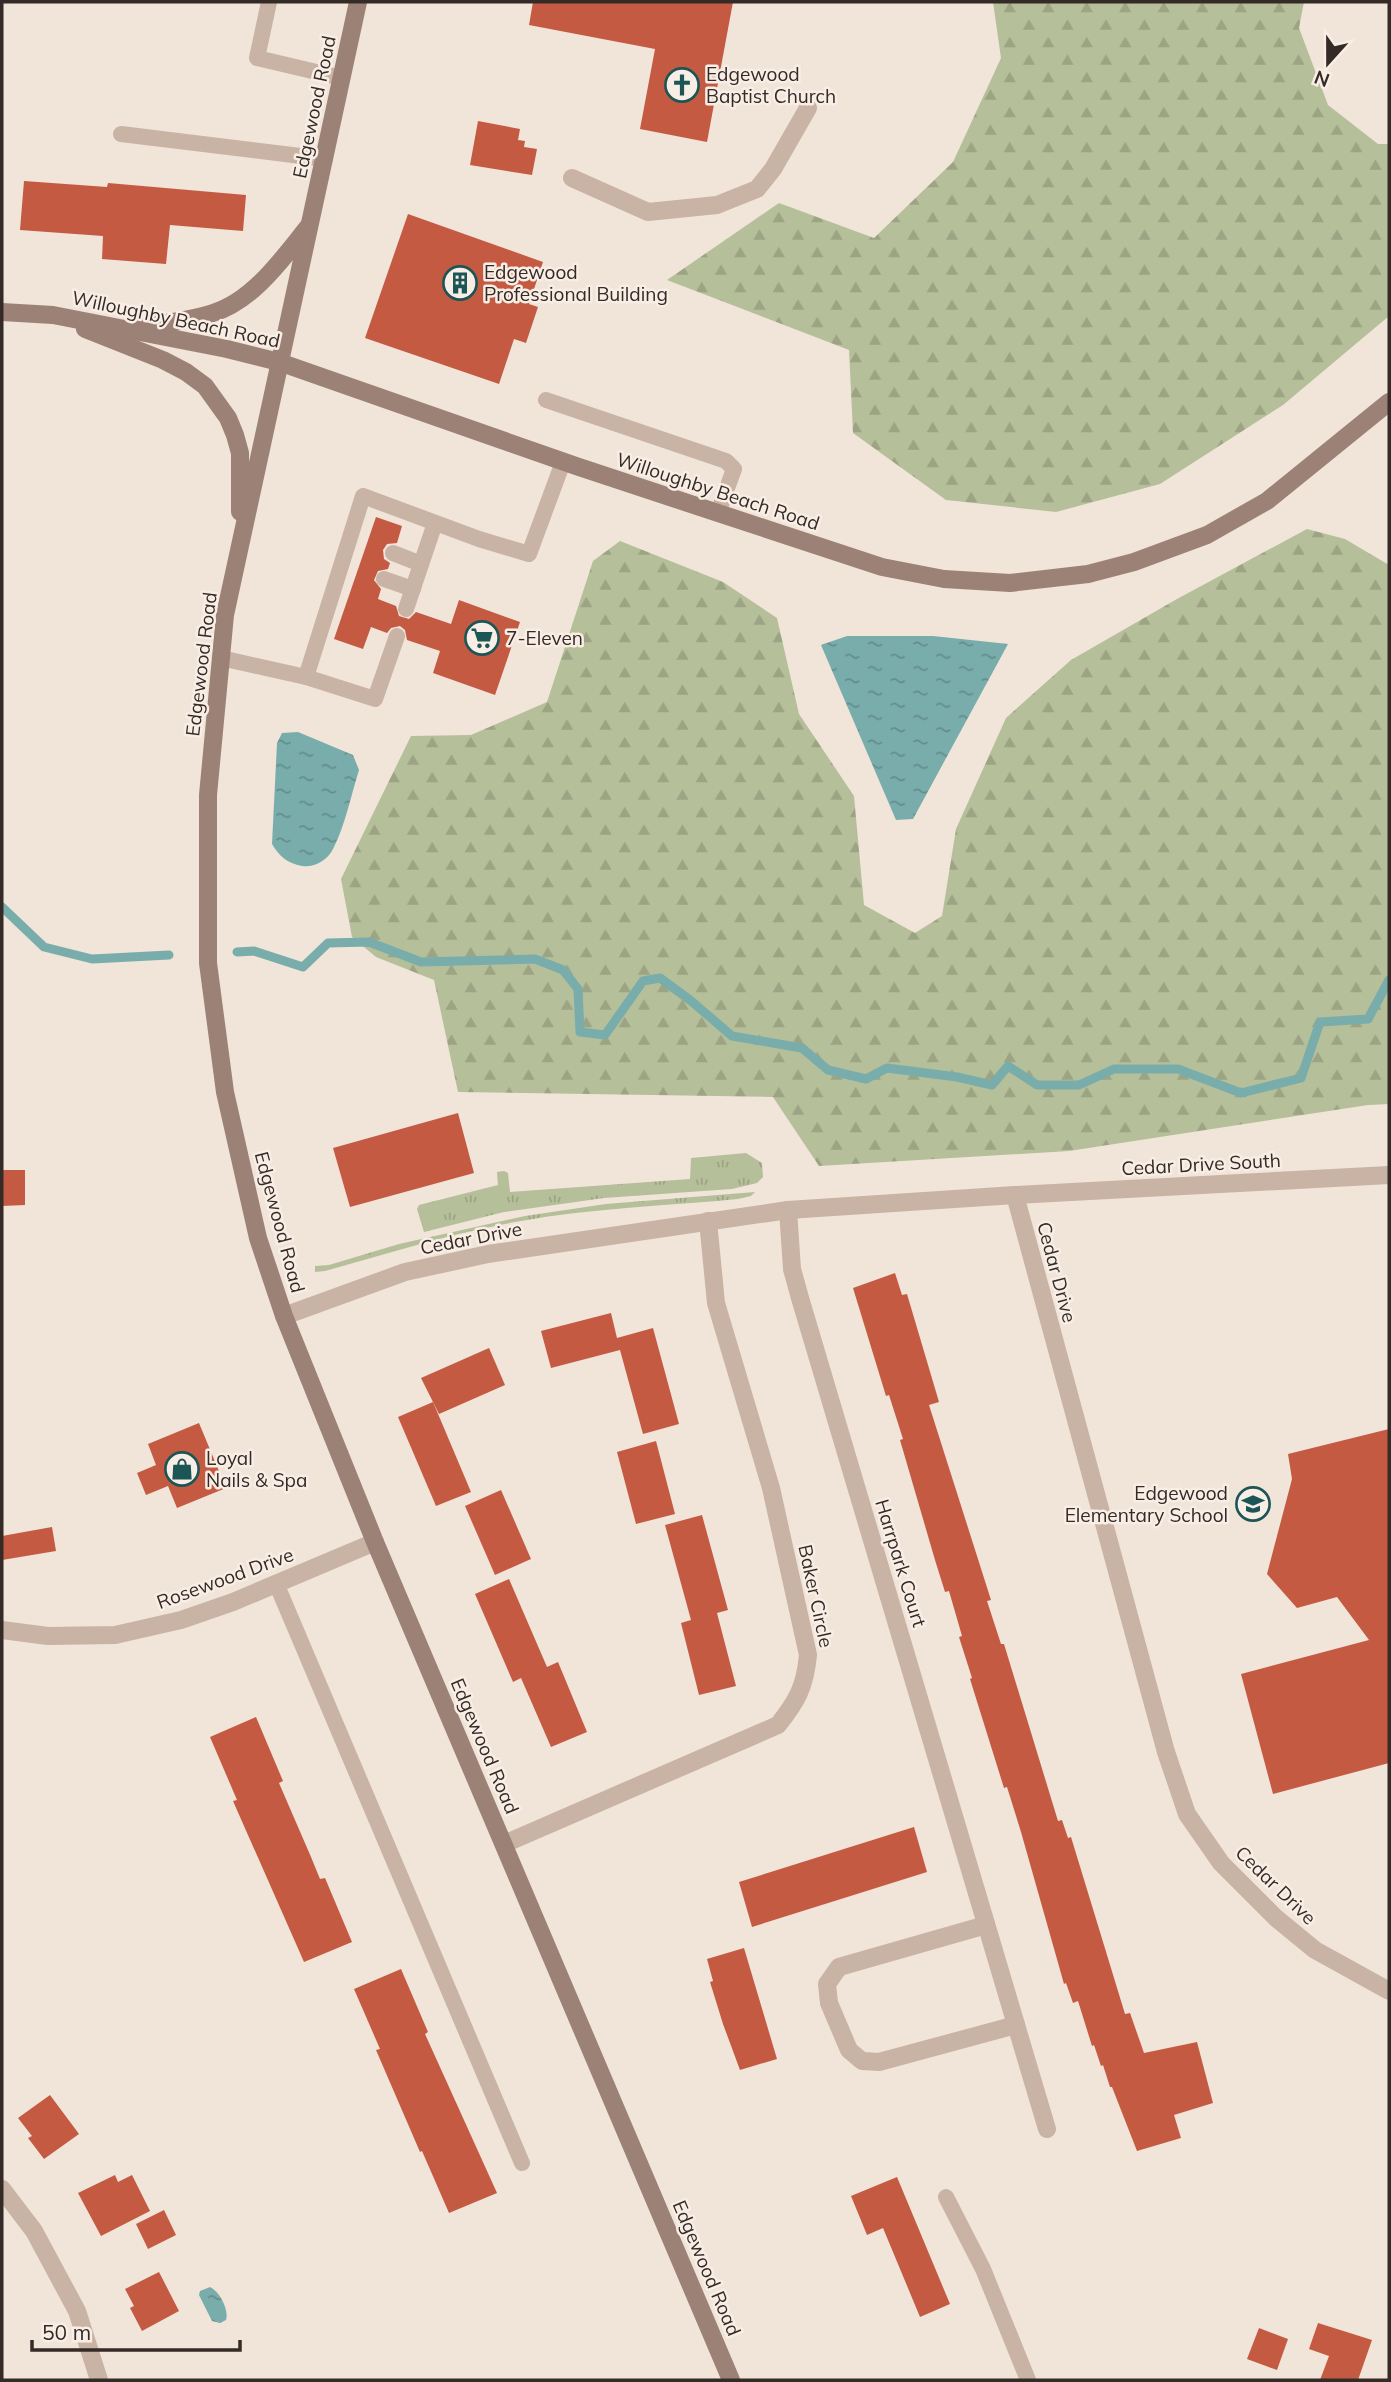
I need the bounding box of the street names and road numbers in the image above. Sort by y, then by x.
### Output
street label: Edgewood Road [287,33,341,181]
street label: Willoughby Beach Road [70,285,282,353]
street label: Willoughby Beach Road [613,447,823,535]
street label: Edgewood Road [180,590,222,738]
street label: Cedar Drive South [1121,1148,1281,1180]
street label: Edgewood Road [250,1149,310,1295]
street label: Cedar Drive [418,1216,524,1260]
street label: Cedar Drive [1032,1219,1082,1325]
street label: Harrpark Court [870,1496,932,1630]
street label: Rosewood Drive [153,1542,297,1614]
street label: Baker Circle [793,1542,839,1650]
street label: Edgewood Road [446,1674,524,1818]
street label: Cedar Drive [1231,1841,1321,1929]
street label: Edgewood Road [668,2196,746,2340]

